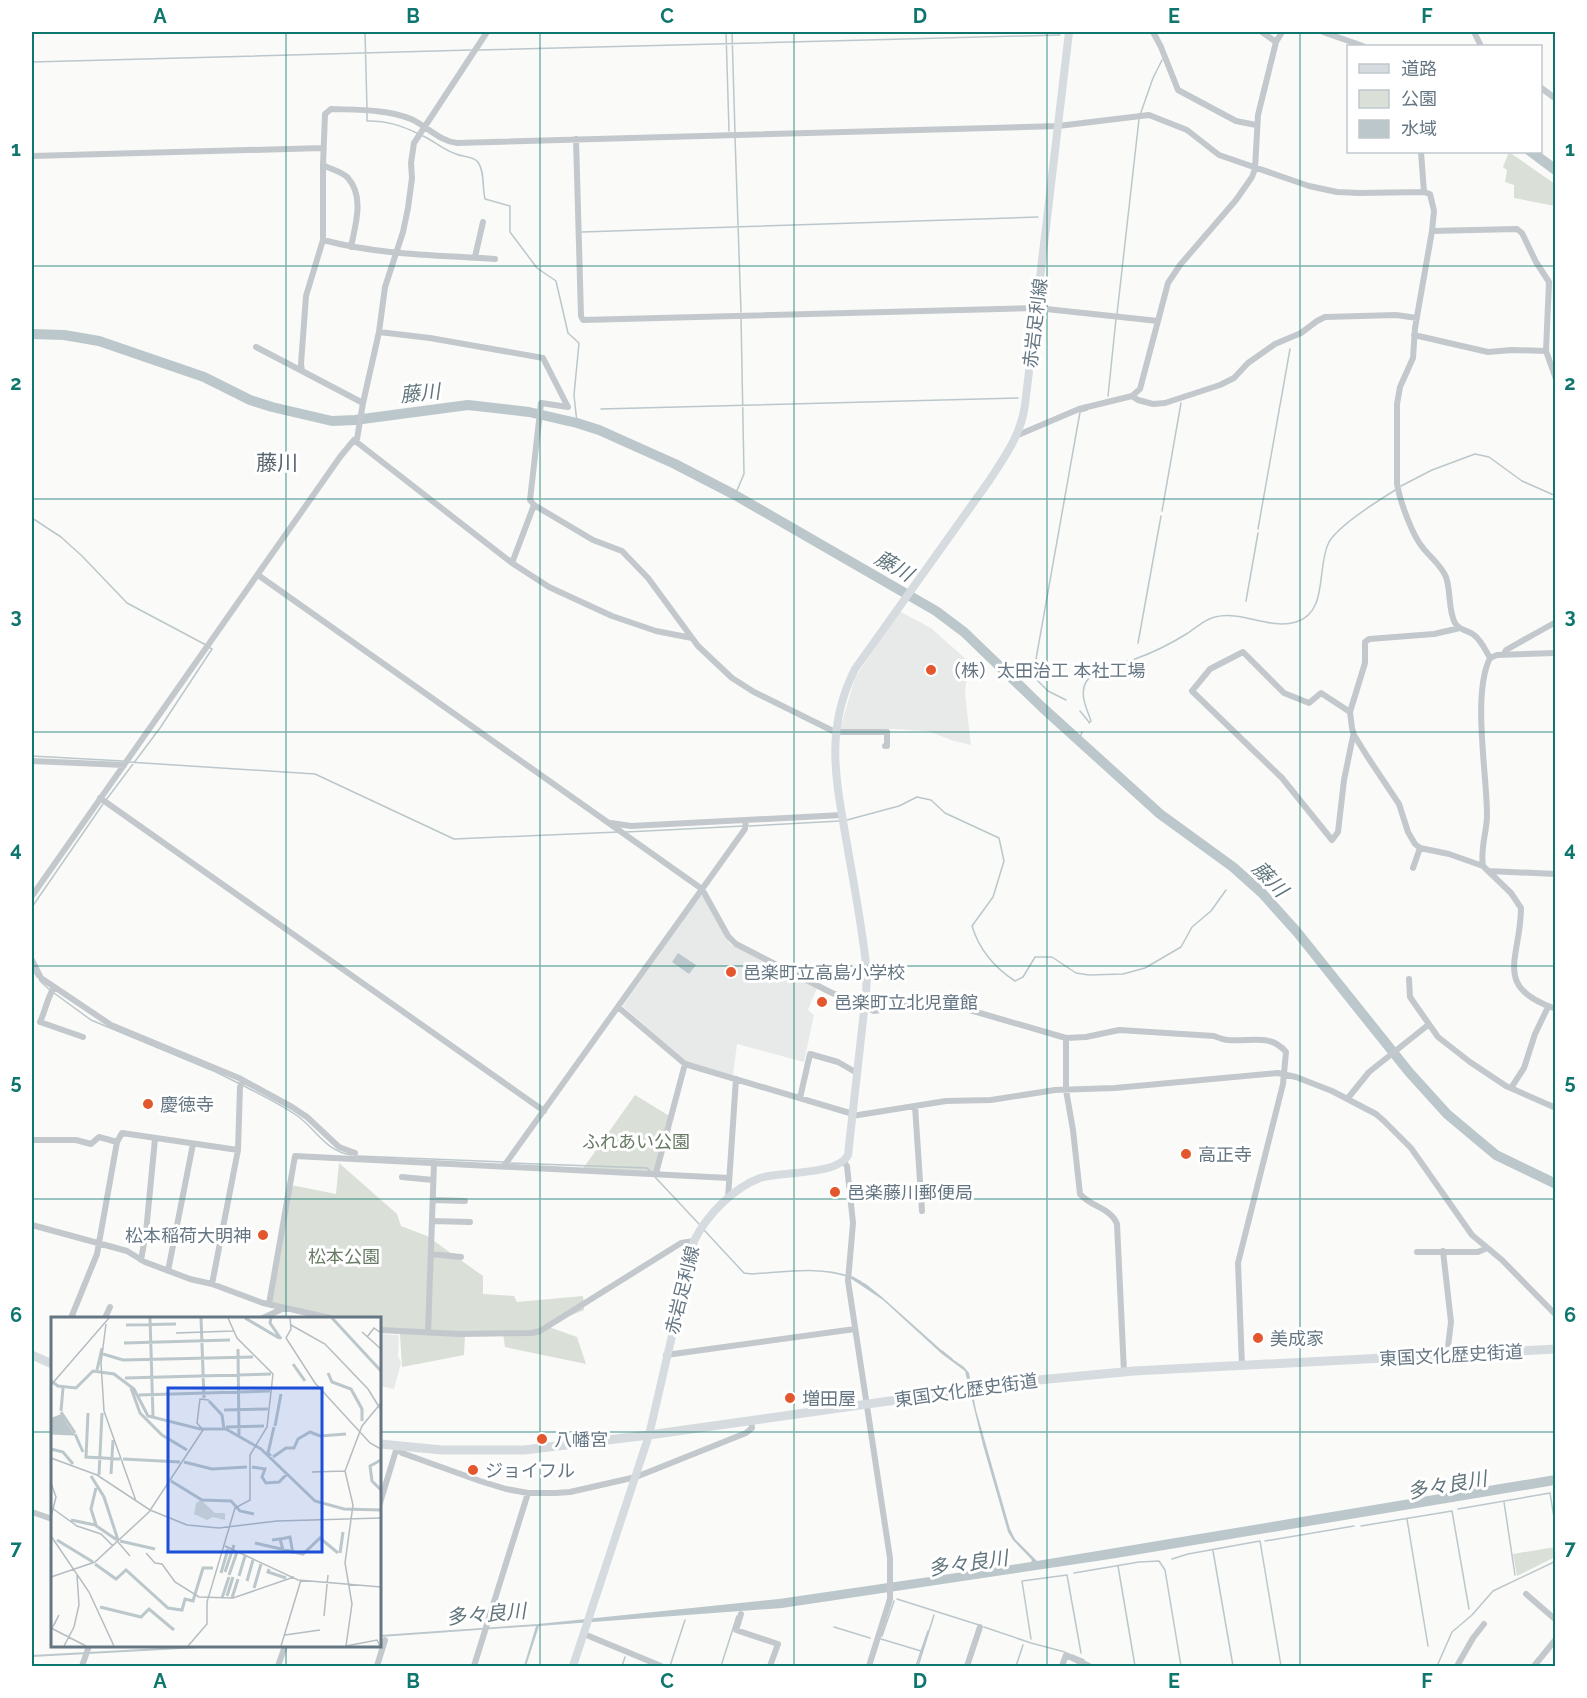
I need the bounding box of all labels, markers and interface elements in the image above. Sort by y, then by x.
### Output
text: A [153,4,167,28]
text: B [406,4,420,28]
text: C [660,4,674,28]
text: D [913,4,927,28]
text: E [1168,4,1180,28]
text: F [1421,4,1433,28]
legend [1347,45,1542,153]
text: 道路 [1401,58,1437,79]
text: 公園 [1401,88,1437,109]
text: 水域 [1401,118,1437,139]
text: 1 [11,137,21,161]
text: 1 [1565,137,1575,161]
street label: 赤岩足利線 [1019,277,1051,369]
text: 2 [10,371,22,395]
text: 2 [1564,371,1576,395]
water label: 藤川 [399,379,443,407]
district label: 藤川 [256,450,298,475]
water label: 藤川 [871,546,919,587]
text: 3 [10,604,22,628]
text: 3 [1564,604,1576,628]
place label: （株）太田治工 本社工場 [943,660,1146,681]
marker: （株）太田治工 本社工場 [924,663,938,677]
text: 4 [10,837,22,861]
text: 4 [1564,837,1576,861]
water label: 藤川 [1247,856,1294,903]
place label: 邑楽町立高島小学校 [743,962,905,983]
marker: 邑楽町立高島小学校 [724,965,738,979]
place label: 邑楽町立北児童館 [834,992,978,1013]
marker: 邑楽町立北児童館 [815,995,829,1009]
text: 5 [10,1070,22,1094]
text: 5 [1564,1070,1576,1094]
place label: 慶徳寺 [160,1094,214,1115]
marker: 慶徳寺 [141,1097,155,1111]
park label: ふれあい公園 [582,1131,690,1152]
place label: 高正寺 [1198,1144,1252,1165]
marker: 高正寺 [1179,1147,1193,1161]
place label: 邑楽藤川郵便局 [847,1182,973,1203]
marker: 邑楽藤川郵便局 [828,1185,842,1199]
place label: 松本稲荷大明神 [125,1225,251,1246]
marker: 松本稲荷大明神 [256,1228,270,1242]
street label: 赤岩足利線 [661,1244,703,1336]
park label: 松本公園 [308,1246,380,1267]
text: 6 [10,1303,22,1327]
text: 6 [1564,1303,1576,1327]
inset map [51,1317,381,1647]
place label: 美成家 [1270,1328,1324,1349]
marker: 美成家 [1251,1331,1265,1345]
street label: 東国文化歴史街道 [1379,1341,1523,1369]
street label: 東国文化歴史街道 [893,1370,1039,1410]
place label: 増田屋 [802,1388,856,1409]
marker: 増田屋 [783,1391,797,1405]
place label: 八幡宮 [554,1429,608,1450]
marker: 八幡宮 [535,1432,549,1446]
place label: ジョイフル [485,1460,575,1481]
marker: ジョイフル [466,1463,480,1477]
water label: 多々良川 [1406,1466,1490,1504]
text: 7 [10,1536,22,1560]
text: 7 [1564,1536,1576,1560]
water label: 多々良川 [927,1545,1011,1580]
water label: 多々良川 [445,1598,529,1629]
text: A [153,1669,167,1693]
text: B [406,1669,420,1693]
text: C [660,1669,674,1693]
text: D [913,1669,927,1693]
text: E [1168,1669,1180,1693]
text: F [1421,1669,1433,1693]

